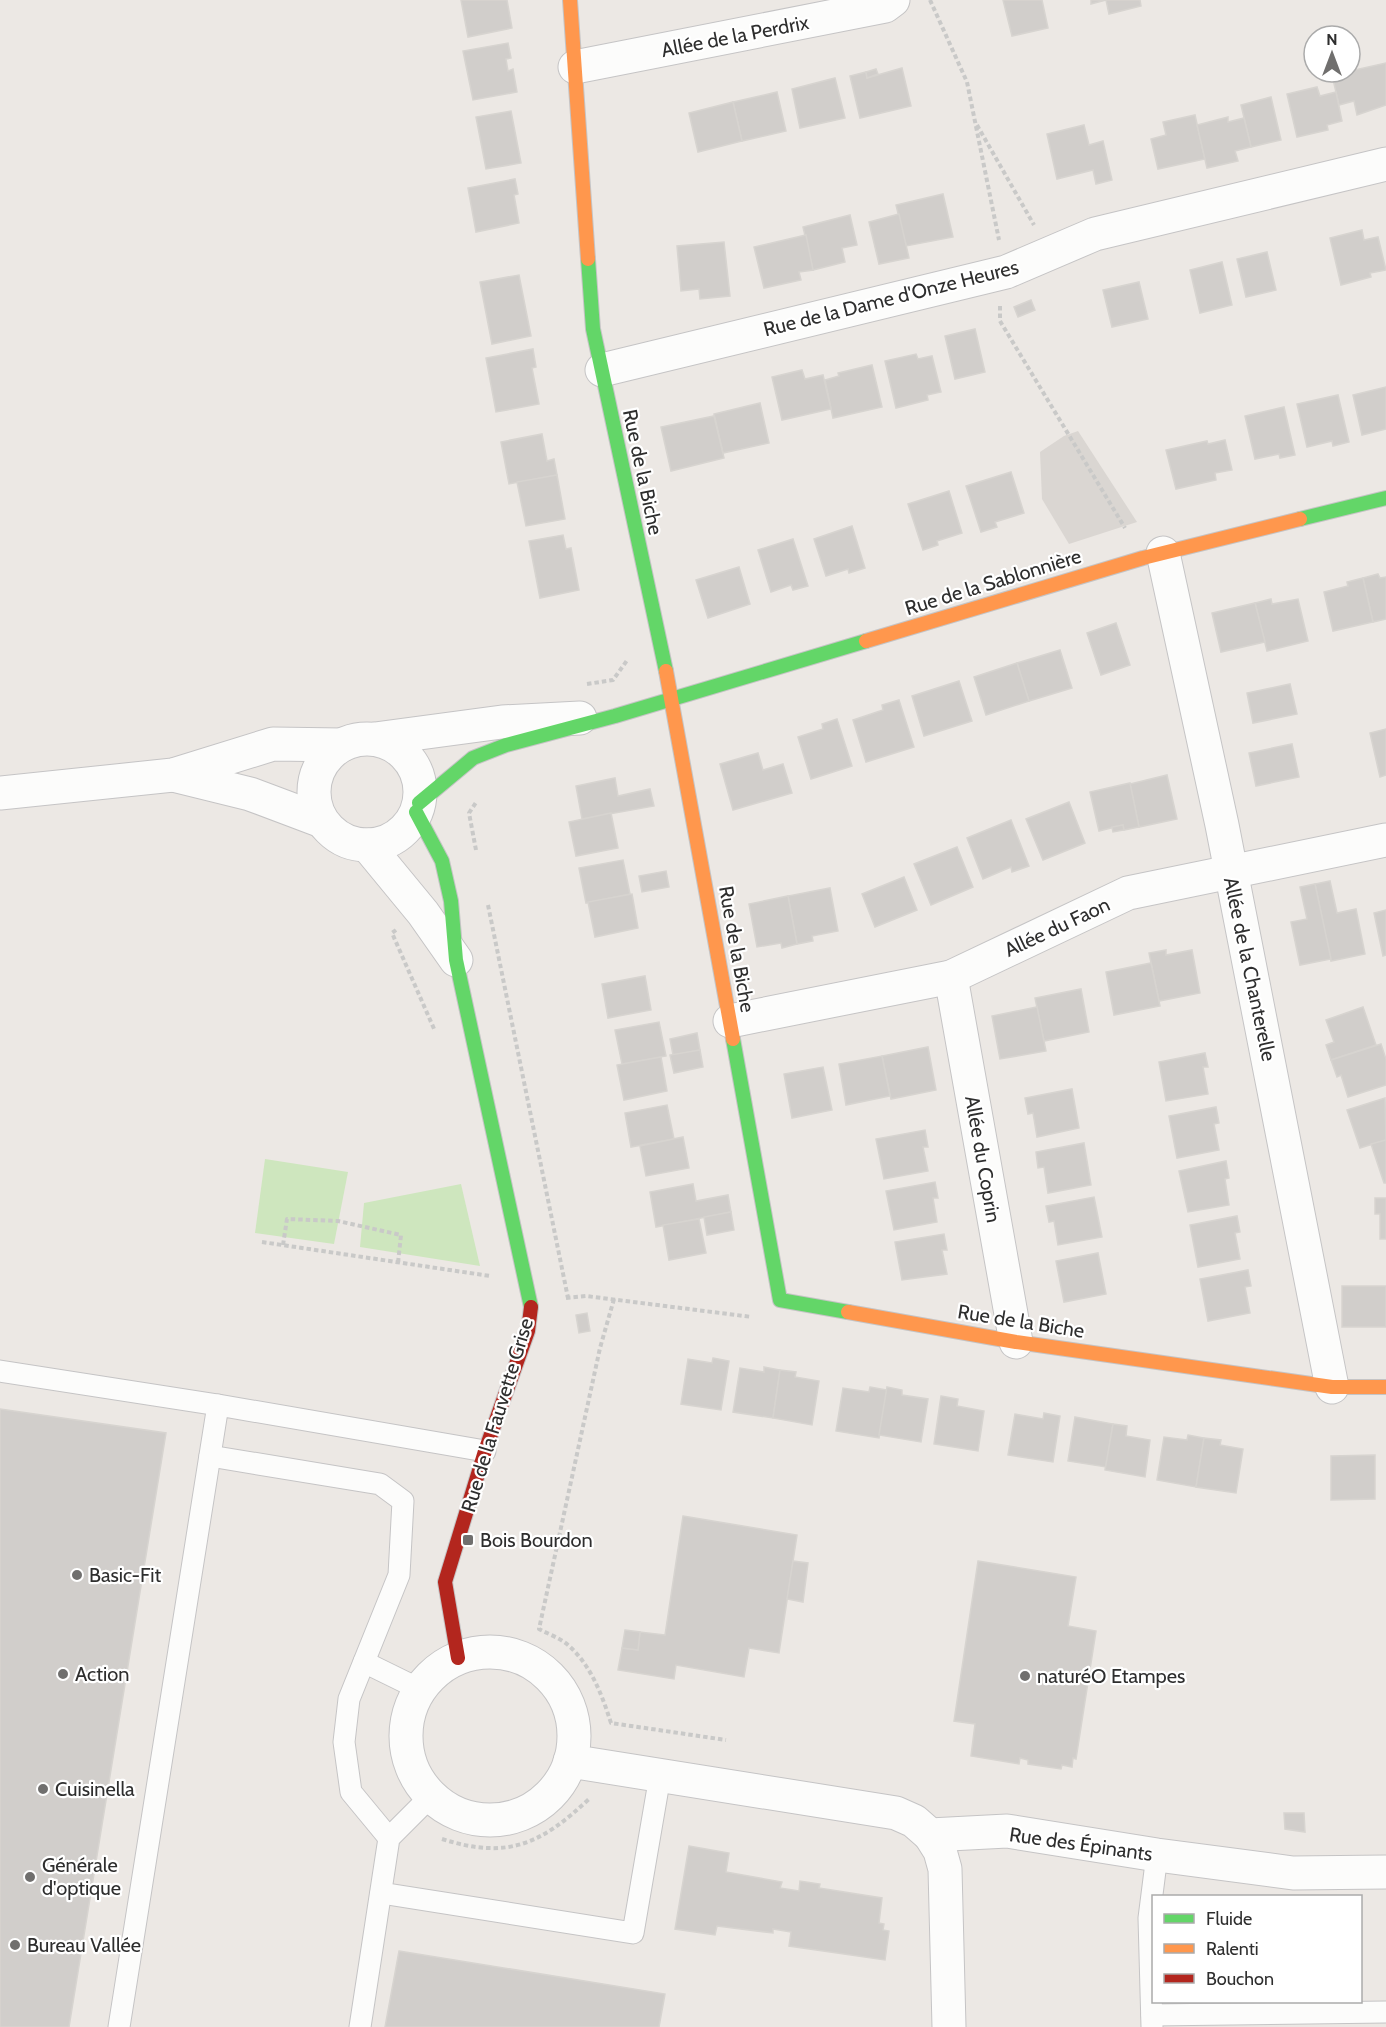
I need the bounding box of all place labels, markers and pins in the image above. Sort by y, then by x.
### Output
place label: Bois Bourdon [480,1528,593,1552]
marker: Bois Bourdon [461,1533,475,1547]
place label: Basic-Fit [89,1563,161,1587]
marker: Basic-Fit [70,1568,84,1582]
place label: Action [75,1662,129,1686]
place label: naturéO Etampes [1037,1664,1185,1688]
marker: Action [56,1667,70,1681]
marker: naturéO Etampes [1018,1669,1032,1683]
place label: Cuisinella [55,1777,135,1801]
marker: Cuisinella [36,1782,50,1796]
place label: Générale d'optique [42,1853,121,1900]
marker: Générale d'optique [23,1870,37,1884]
place label: Bureau Vallée [27,1933,141,1957]
marker: Bureau Vallée [8,1938,22,1952]

